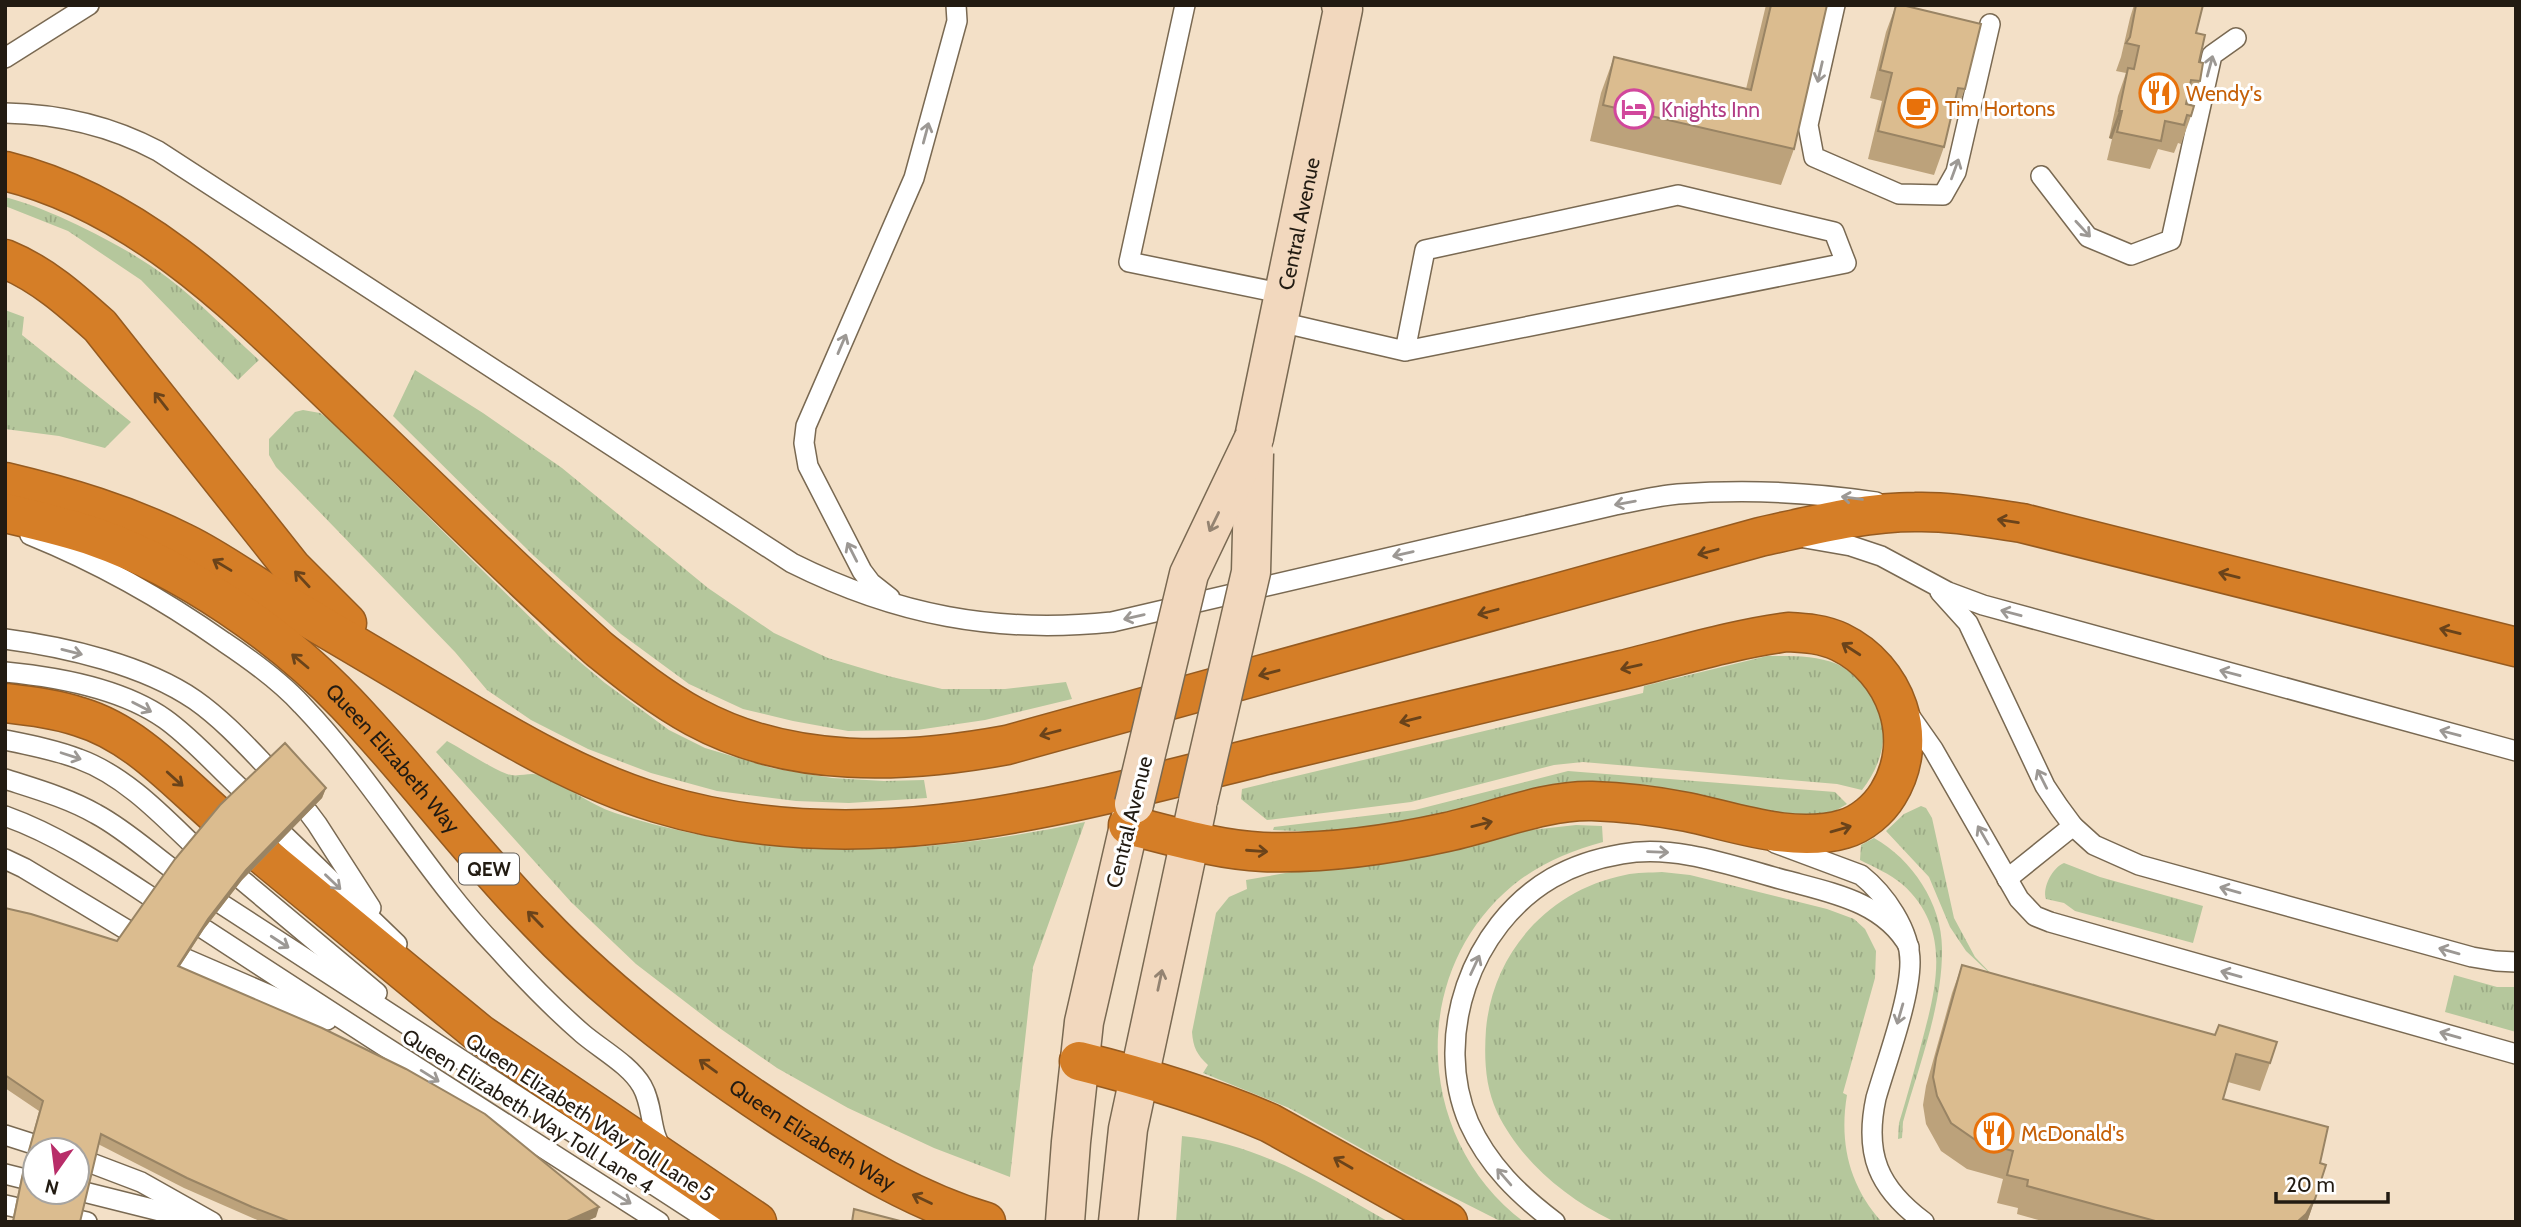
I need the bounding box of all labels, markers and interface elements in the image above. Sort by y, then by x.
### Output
one-way arrow [2204,55,2217,77]
one-way arrow [1813,60,1826,83]
restaurant icon: Wendy's [2138,72,2180,114]
place label: Wendy's [2186,81,2262,106]
cafe icon: Tim Hortons [1897,87,1939,129]
hotel icon: Knights Inn [1613,88,1655,130]
place label: Tim Hortons [1945,96,2056,121]
place label: Knights Inn [1661,97,1760,122]
one-way arrow [920,122,933,145]
street label: Central Avenue [1273,155,1324,292]
one-way arrow [1950,159,1962,180]
one-way arrow [2075,221,2092,238]
one-way arrow [836,334,849,355]
one-way arrow [154,392,169,411]
one-way arrow [1841,491,1863,504]
one-way arrow [1614,497,1637,510]
one-way arrow [1207,511,1220,532]
one-way arrow [1997,514,2020,527]
one-way arrow [845,543,859,563]
one-way arrow [1697,546,1719,559]
one-way arrow [1392,548,1415,561]
one-way arrow [212,558,232,572]
one-way arrow [2218,568,2241,581]
one-way arrow [294,571,311,588]
one-way arrow [1478,606,1500,619]
one-way arrow [2000,606,2023,619]
one-way arrow [1123,611,1146,624]
one-way arrow [2439,624,2461,637]
one-way arrow [1842,642,1861,657]
one-way arrow [60,646,83,660]
one-way arrow [291,653,309,669]
one-way arrow [1620,661,1643,675]
one-way arrow [2220,666,2242,679]
one-way arrow [1258,667,1280,680]
street label: Queen Elizabeth Way [321,678,466,838]
one-way arrow [131,700,152,714]
one-way arrow [1399,714,1422,727]
one-way arrow [2439,726,2462,739]
one-way arrow [1039,727,1062,740]
one-way arrow [60,751,82,764]
street label: Central Avenue [1101,753,1158,890]
one-way arrow [2035,769,2049,790]
one-way arrow [166,771,184,787]
one-way arrow [1470,817,1493,830]
one-way arrow [1830,821,1852,834]
one-way arrow [1975,826,1989,846]
one-way arrow [1245,845,1268,858]
one-way arrow [1646,846,1669,859]
road number: QEW [459,854,519,884]
one-way arrow [325,874,342,891]
one-way arrow [2219,883,2241,896]
one-way arrow [527,911,544,928]
one-way arrow [270,935,289,950]
one-way arrow [2438,944,2461,957]
one-way arrow [1468,955,1482,976]
one-way arrow [2220,966,2242,979]
one-way arrow [1153,969,1167,992]
one-way arrow [1892,1003,1905,1025]
street label: Queen Elizabeth Way Toll Lane 4 [398,1023,658,1199]
street label: Queen Elizabeth Way Toll Lane 5 [461,1027,719,1207]
one-way arrow [2439,1028,2461,1041]
one-way arrow [699,1059,718,1073]
one-way arrow [420,1069,439,1084]
street label: Queen Elizabeth Way [725,1073,900,1195]
restaurant icon: McDonald's [1973,1112,2015,1154]
place label: McDonald's [2021,1121,2125,1146]
north arrow [21,1136,91,1206]
one-way arrow [1333,1156,1354,1169]
scale bar [2276,1160,2388,1204]
one-way arrow [1496,1168,1512,1186]
text: 20 m [2286,1172,2335,1197]
text: N [43,1174,61,1200]
one-way arrow [612,1191,631,1206]
one-way arrow [912,1191,933,1205]

